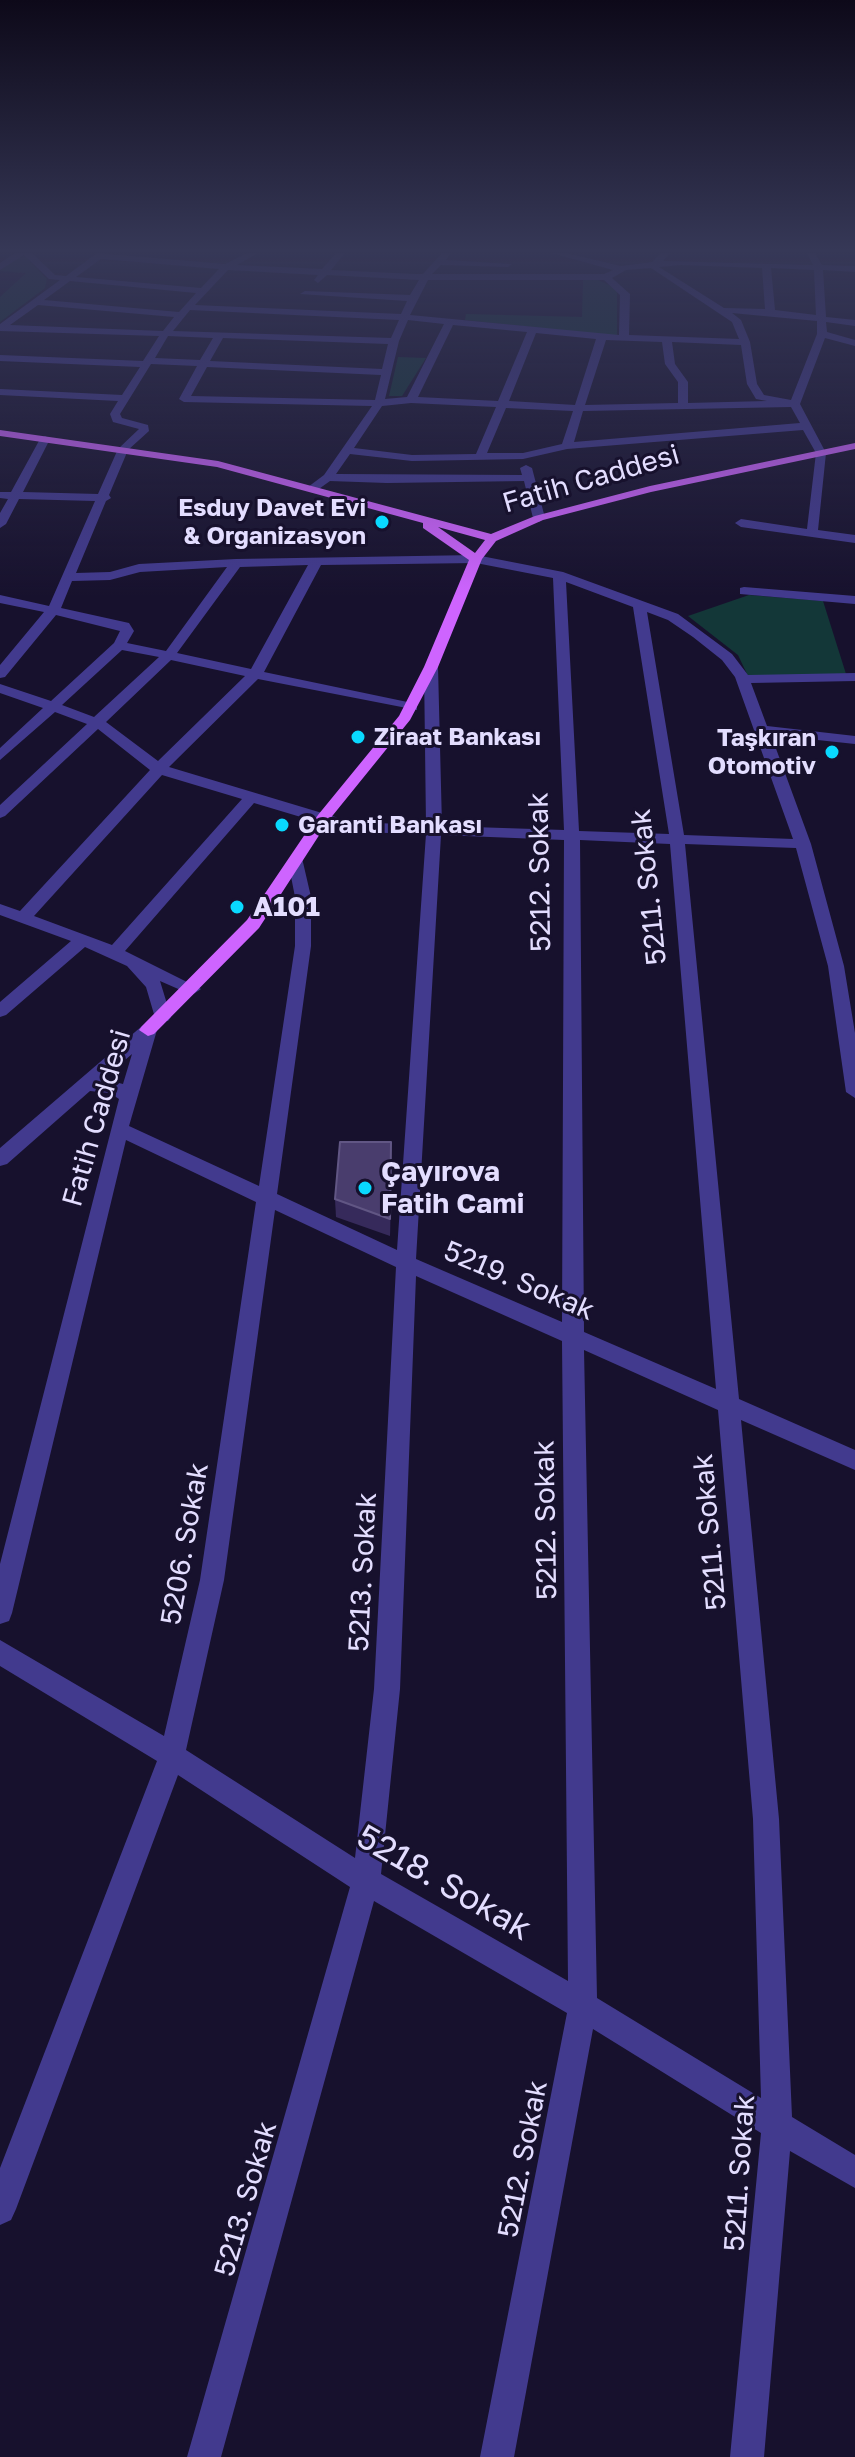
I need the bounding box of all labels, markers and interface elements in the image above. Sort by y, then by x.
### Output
street label: Fatih Caddesi [499,438,683,520]
place label: Esduy Davet Evi & Organizasyon [178,494,366,550]
marker: Esduy Davet Evi & Organizasyon [373,513,391,531]
place label: Ziraat Bankası [374,723,541,751]
place label: Taşkıran Otomotiv [708,724,816,780]
marker: Ziraat Bankası [349,728,367,746]
marker: Taşkıran Otomotiv [823,743,841,761]
street label: 5212. Sokak [522,792,558,952]
street label: 5211. Sokak [624,807,674,967]
place label: Garanti Bankası [298,811,482,839]
marker: Garanti Bankası [273,816,291,834]
place label: A101 [253,890,320,924]
marker: A101 [228,898,246,916]
street label: Fatih Caddesi [56,1026,138,1210]
place label: Çayırova Fatih Cami [381,1155,524,1221]
marker: Çayırova Fatih Cami [356,1179,374,1197]
street label: 5219. Sokak [439,1234,599,1328]
street label: 5212. Sokak [528,1440,564,1600]
street label: 5211. Sokak [686,1452,734,1612]
street label: 5206. Sokak [154,1460,216,1628]
street label: 5213. Sokak [342,1491,384,1653]
street label: 5218. Sokak [349,1817,539,1949]
street label: 5212. Sokak [491,2077,555,2241]
street label: 5211. Sokak [718,2094,762,2252]
street label: 5213. Sokak [208,2118,284,2280]

